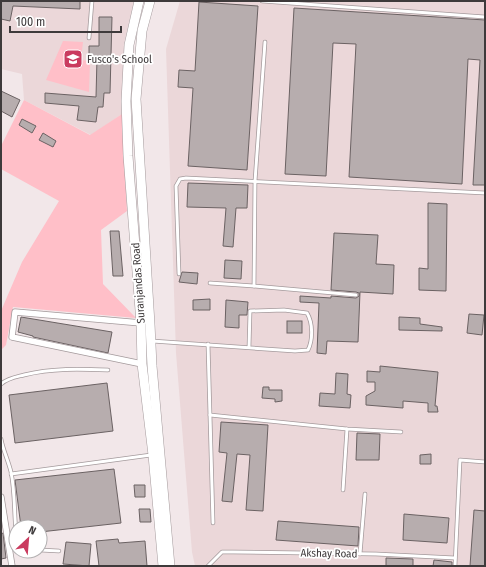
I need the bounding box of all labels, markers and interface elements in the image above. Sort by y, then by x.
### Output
scale bar [10,8,121,34]
text: 100 m [16,15,45,29]
school or university icon: Fusco's School [62,48,84,70]
place label: Fusco's School [87,53,152,66]
street label: Suranjandas Road [129,242,148,324]
north arrow [8,519,48,559]
text: N [26,523,38,538]
street label: Akshay Road [300,547,358,560]

